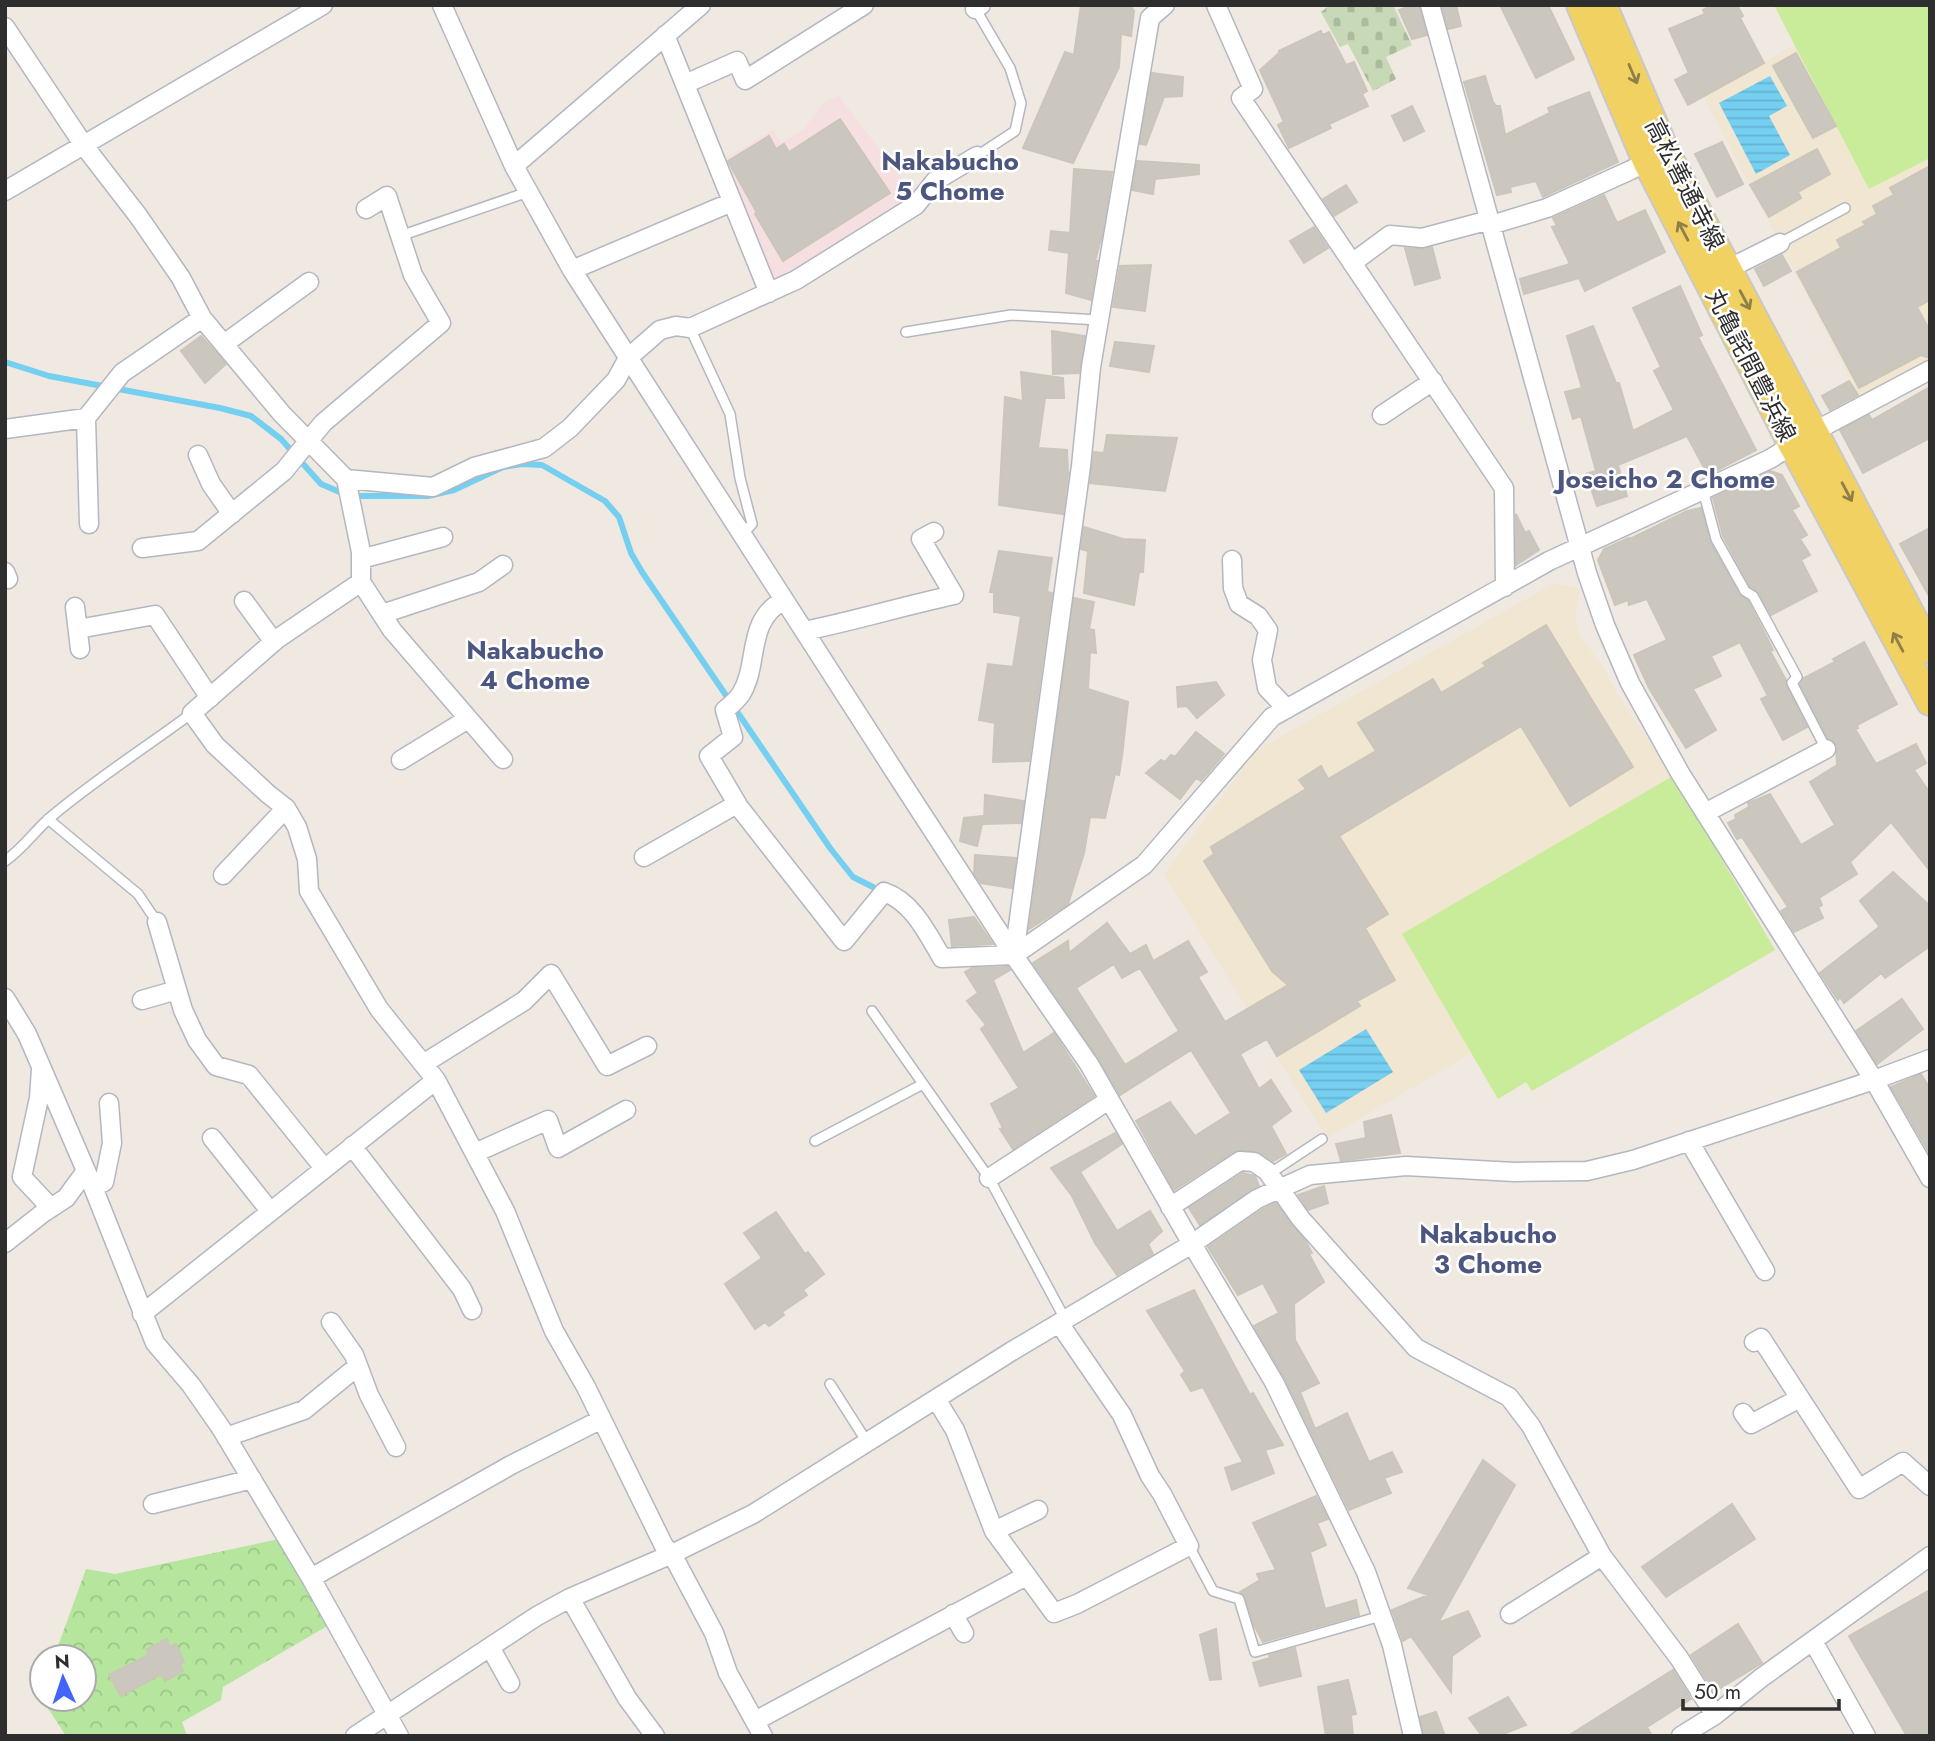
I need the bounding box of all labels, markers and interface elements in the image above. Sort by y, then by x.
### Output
one-way arrow [1627,63,1640,85]
street label: 高松善通寺線 [1637,112,1733,256]
district label: Nakabucho 5 Chome [881,142,1019,210]
one-way arrow [1675,222,1689,242]
street label: 丸亀詫間豊浜線 [1697,282,1805,448]
one-way arrow [1739,289,1752,310]
district label: Joseicho 2 Chome [1552,460,1775,498]
one-way arrow [1841,481,1854,502]
district label: Nakabucho 4 Chome [466,631,604,699]
one-way arrow [1890,632,1904,653]
district label: Nakabucho 3 Chome [1419,1215,1557,1283]
north arrow [28,1643,98,1713]
text: N [54,1648,70,1675]
scale bar [1683,1668,1839,1712]
text: 50 m [1694,1677,1741,1707]

